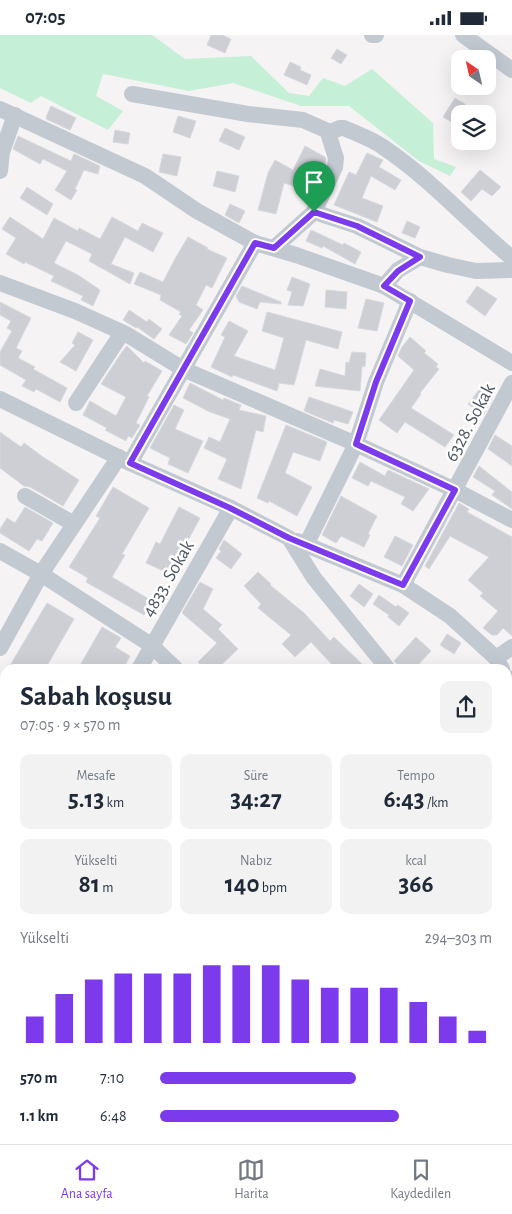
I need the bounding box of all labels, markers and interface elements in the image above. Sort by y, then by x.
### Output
text: 07:05 [25,8,66,27]
north arrow [451,50,496,95]
map controls [451,50,496,150]
button: layers [451,105,496,150]
pin [293,161,335,212]
icon: arrive [300,168,328,196]
street label: 6328. Sokak [442,380,499,465]
street label: 4833. Sokak [139,537,198,620]
button: share [440,681,492,733]
text: Sabah koşusu [20,683,172,711]
text: 07:05 · 9 × 570 m [20,717,121,733]
text: Mesafe [76,769,116,783]
text: Süre [244,769,268,783]
text: Tempo [397,769,435,783]
text: 5.13 [68,787,104,812]
text: 34:27 [230,787,282,812]
text: 6:43 [383,787,425,812]
text: km [104,796,124,810]
text: /km [425,796,449,810]
text: Yükselti [75,854,117,868]
text: Nabız [240,854,272,868]
text: kcal [405,854,427,868]
text: 81 [79,872,100,897]
text: 140 [225,872,259,897]
text: 366 [399,872,433,897]
text: m [100,881,113,895]
text: bpm [259,881,287,895]
text: Yükselti [20,930,69,946]
text: 294–303 m [425,930,492,946]
text: 570 m [20,1070,58,1086]
text: 7:10 [100,1070,124,1086]
text: 1.1 km [20,1108,58,1124]
text: 6:48 [100,1108,126,1124]
tab: Ana sayfa [61,1156,113,1203]
tab: Harita [234,1156,269,1203]
tab: Kaydedilen [390,1156,451,1203]

